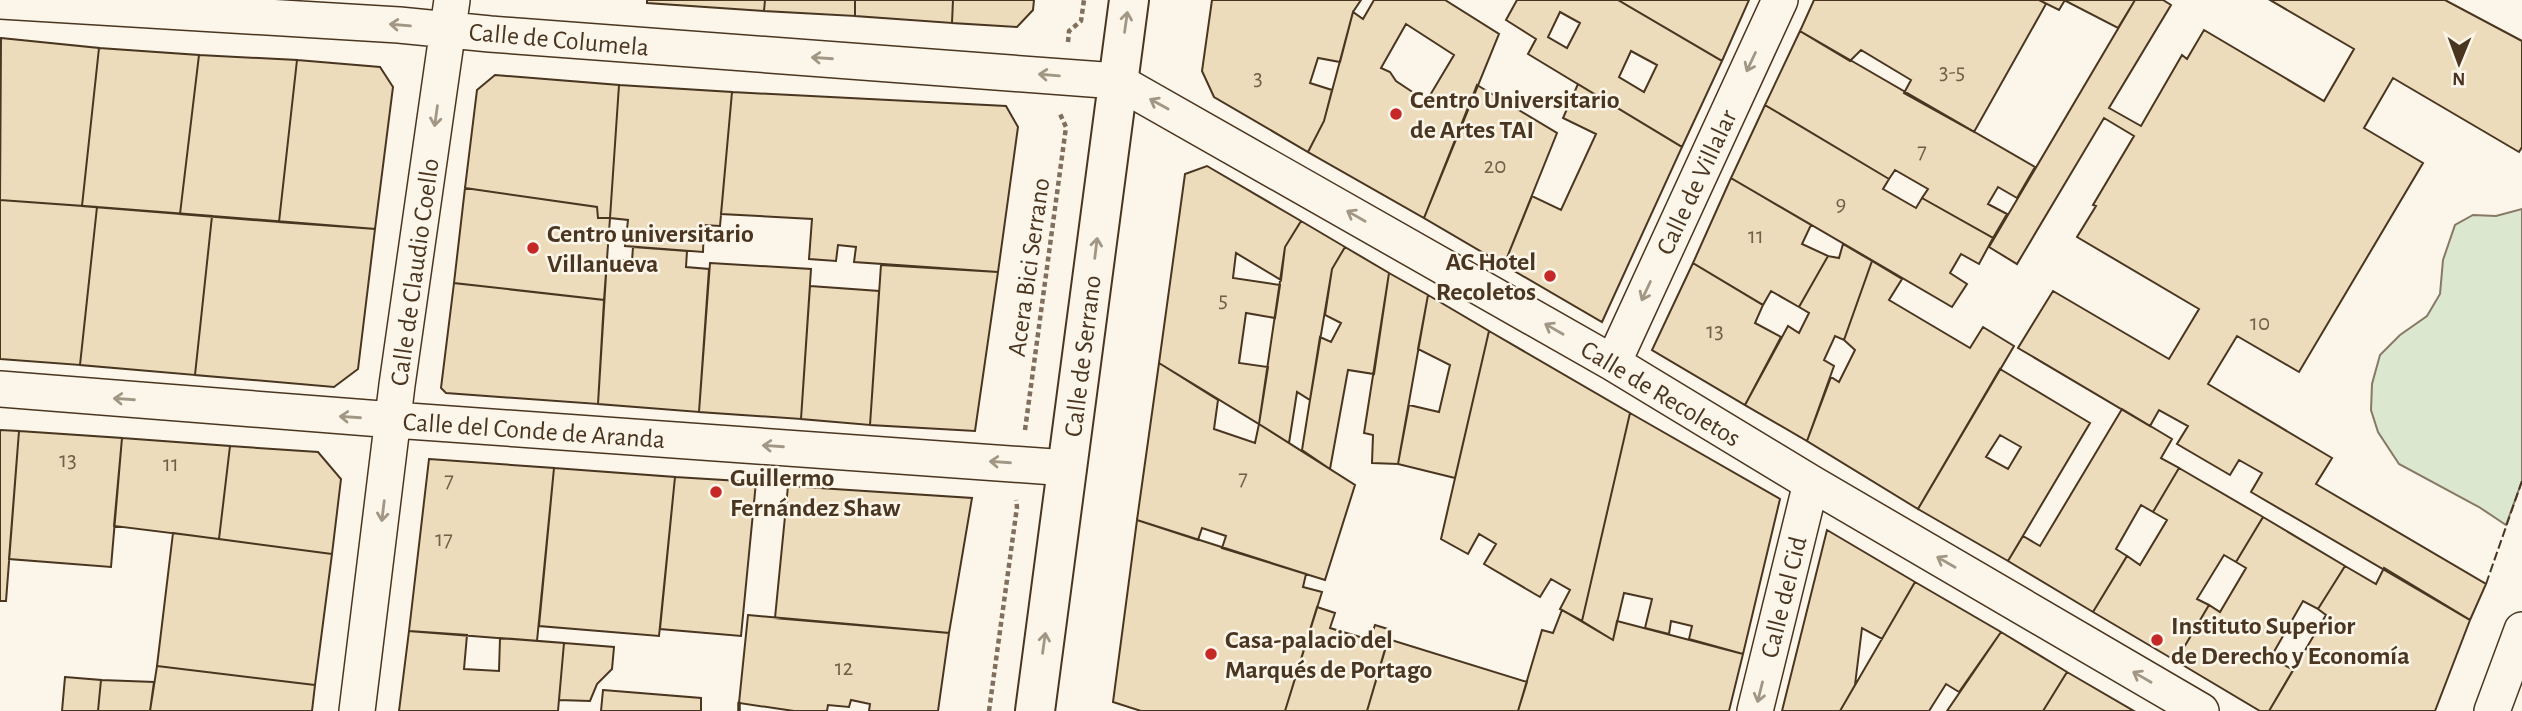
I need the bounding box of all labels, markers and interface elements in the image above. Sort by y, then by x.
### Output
one-way arrow [1119,11,1132,34]
one-way arrow [389,18,412,31]
street label: Calle de Columela [468,19,650,61]
north arrow [2424,28,2494,98]
one-way arrow [1744,51,1757,72]
one-way arrow [811,52,834,65]
house number: 3-5 [1939,61,1965,84]
house number: 3 [1253,67,1263,90]
one-way arrow [1038,68,1061,81]
text: N [2452,69,2466,88]
place label: Centro Universitario de Artes TAI [1410,87,1620,143]
one-way arrow [1149,97,1169,111]
one-way arrow [429,104,442,127]
street label: Calle de Villalar [1652,105,1742,259]
marker: Centro Universitario de Artes TAI [1388,106,1404,122]
house number: 7 [1917,140,1927,163]
house number: 20 [1484,155,1506,178]
street label: Calle de Claudio Coello [386,157,444,388]
street label: Acera Bici Serrano [1004,176,1054,358]
house number: 9 [1836,193,1846,216]
one-way arrow [1347,209,1367,223]
place label: Centro universitario Villanueva [547,221,754,277]
house number: 11 [1748,225,1764,248]
one-way arrow [1090,237,1103,260]
marker: Centro universitario Villanueva [525,240,541,256]
place label: AC Hotel Recoletos [1436,249,1536,305]
marker: AC Hotel Recoletos [1542,268,1558,284]
street label: Calle de Serrano [1060,274,1106,438]
one-way arrow [1639,280,1652,301]
house number: 5 [1218,289,1228,312]
house number: 10 [2250,312,2270,335]
house number: 13 [1706,320,1724,343]
one-way arrow [1544,322,1564,336]
street label: Calle de Recoletos [1576,336,1745,452]
one-way arrow [113,392,135,405]
street label: Calle del Conde de Aranda [402,409,666,453]
one-way arrow [340,410,362,423]
one-way arrow [762,439,785,452]
house number: 13 [59,449,77,472]
house number: 11 [163,453,179,476]
one-way arrow [989,455,1012,468]
place label: Guillermo Fernández Shaw [730,465,901,521]
house number: 7 [1238,467,1248,490]
house number: 7 [444,469,454,492]
marker: Guillermo Fernández Shaw [708,484,724,500]
one-way arrow [376,500,389,522]
house number: 17 [435,528,453,551]
street label: Calle del Cid [1756,534,1812,661]
one-way arrow [1936,554,1956,568]
place label: Instituto Superior de Derecho y Economía [2171,613,2410,669]
place label: Casa-palacio del Marqués de Portago [1225,627,1433,683]
marker: Instituto Superior de Derecho y Economía [2149,632,2165,648]
one-way arrow [1038,633,1051,655]
marker: Casa-palacio del Marqués de Portago [1203,646,1219,662]
house number: 12 [835,657,853,680]
one-way arrow [2133,669,2153,683]
one-way arrow [1753,680,1766,703]

